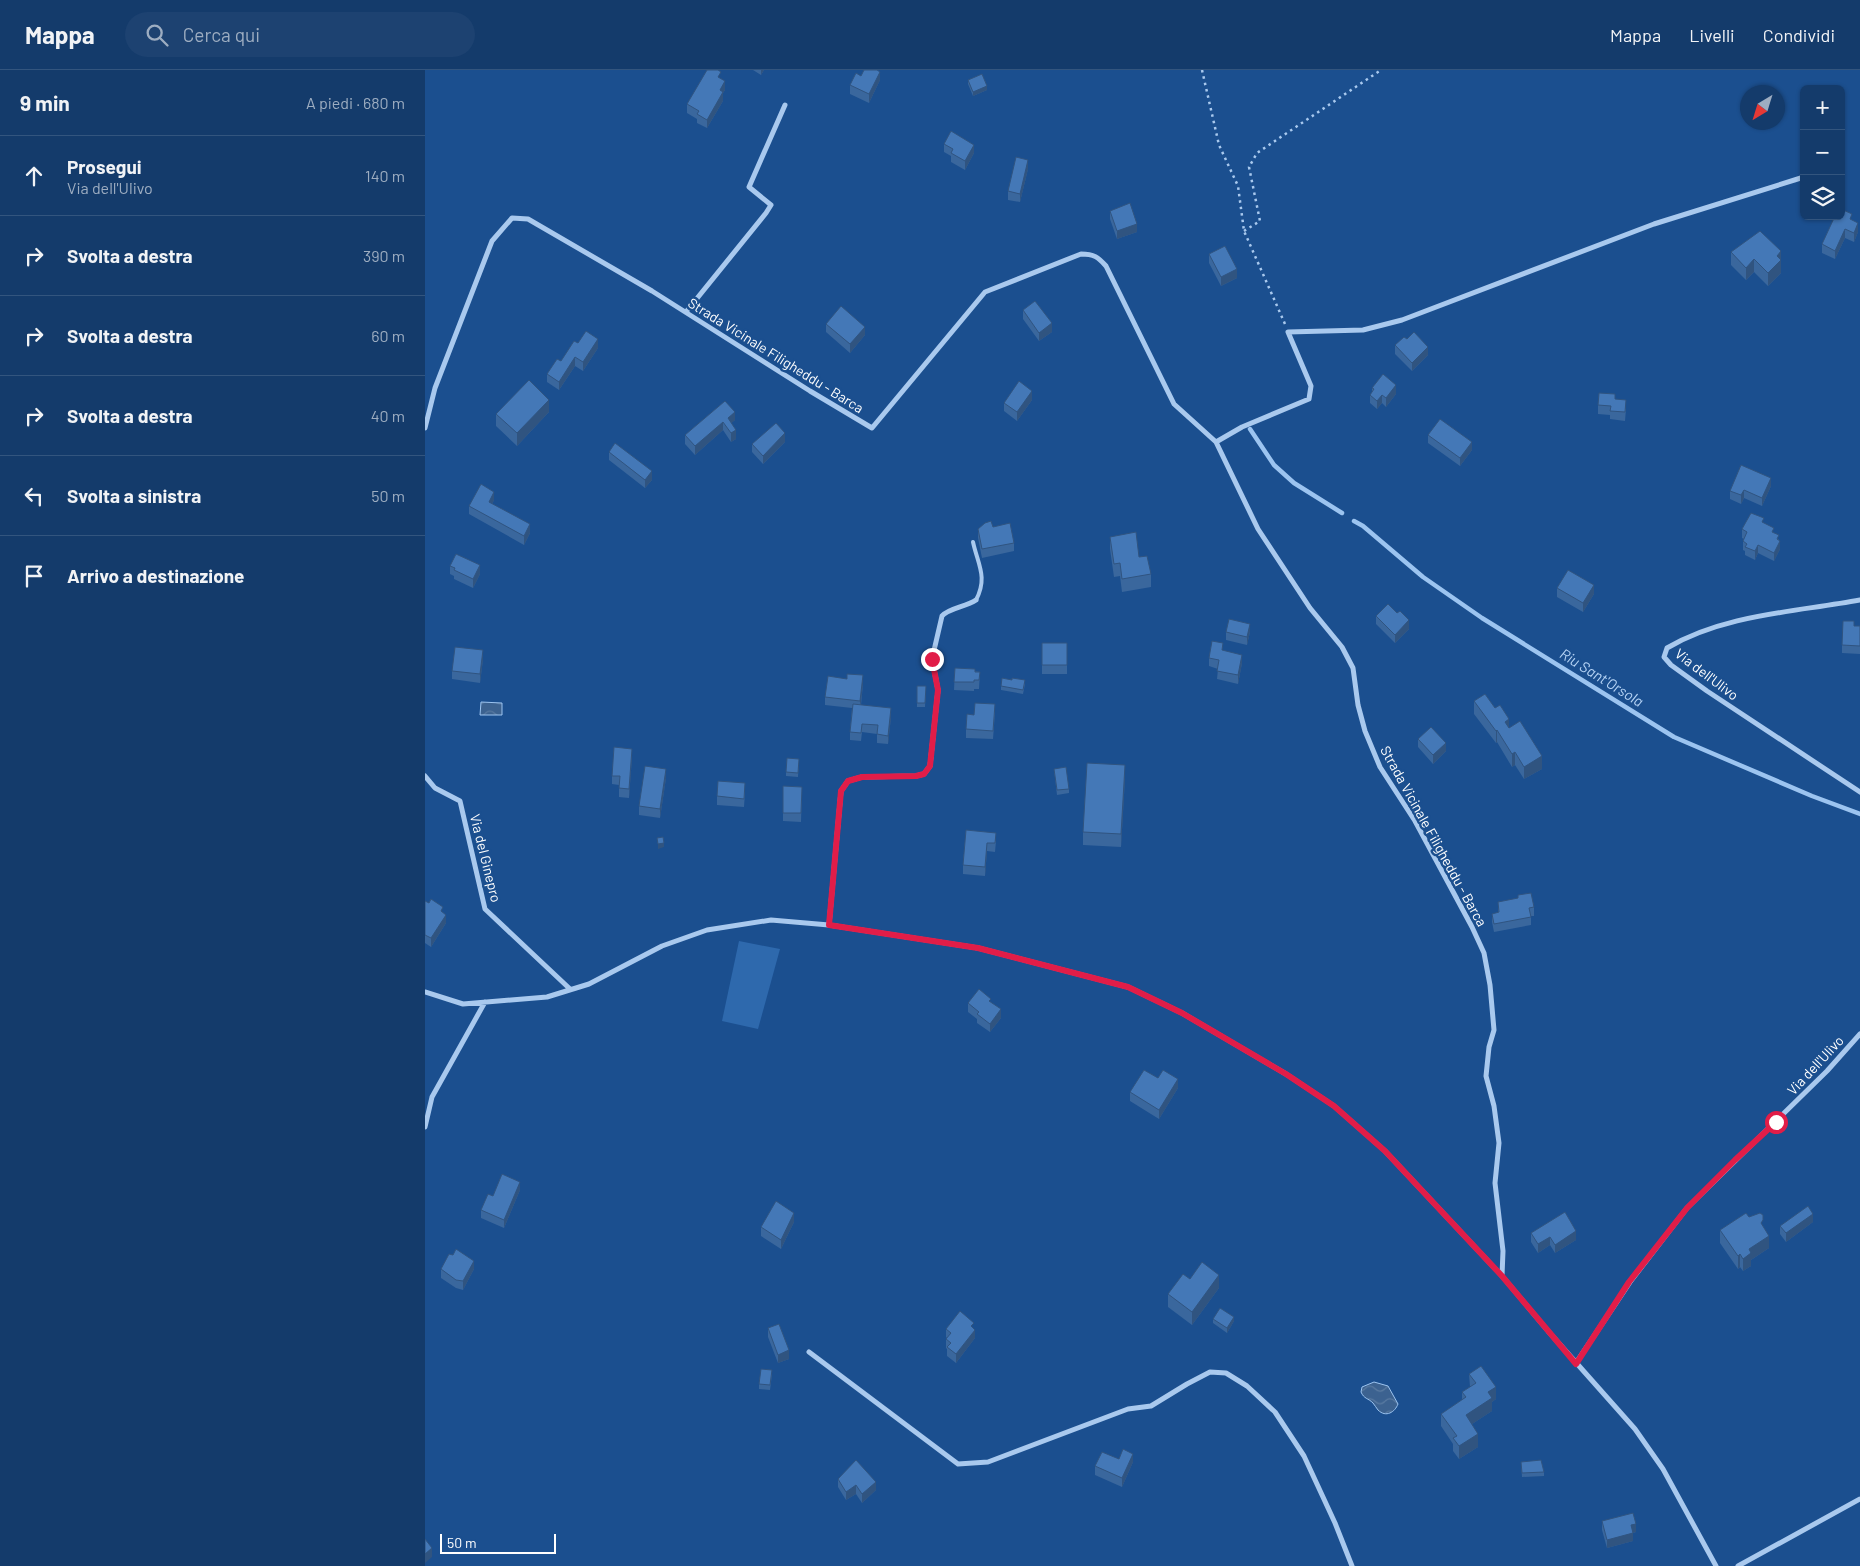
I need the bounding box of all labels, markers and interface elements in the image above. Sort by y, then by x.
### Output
search box [125,12,475,57]
text: Mappa [25,20,95,49]
icon: search [143,21,171,49]
text: Cerca qui [183,23,260,46]
text: Mappa [1610,24,1661,46]
text: Livelli [1689,24,1735,46]
text: Condividi [1763,24,1835,46]
north arrow [1740,85,1785,130]
map controls [1800,85,1845,220]
button: + [1800,85,1845,130]
text: 9 min [20,90,70,115]
text: A piedi · 680 m [306,93,405,112]
button: − [1800,130,1845,175]
text: Prosegui [67,155,142,178]
icon: ahead [20,162,48,190]
text: 140 m [365,166,405,185]
button: layers [1800,175,1845,220]
text: Via dell'Ulivo [67,178,153,197]
icon: right [20,242,48,270]
text: Svolta a destra [67,244,193,267]
text: 390 m [363,246,405,265]
street label: Strada Vicinale Filigheddu - Barca [685,294,867,416]
icon: right [20,322,48,350]
text: Svolta a destra [67,324,193,347]
text: 60 m [371,326,405,345]
icon: right [20,402,48,430]
text: Svolta a destra [67,404,193,427]
text: 40 m [371,406,405,425]
icon: left [20,482,48,510]
text: Svolta a sinistra [67,484,201,507]
text: 50 m [371,486,405,505]
icon: arrive [20,562,48,590]
text: Arrivo a destinazione [67,564,245,587]
water label: Riu Sant'Orsola [1557,644,1647,710]
street label: Via dell'Ulivo [1672,645,1742,703]
route end [921,648,944,671]
street label: Strada Vicinale Filigheddu - Barca [1377,743,1491,929]
street label: Via del Ginepro [467,812,505,904]
street label: Via dell'Ulivo [1783,1032,1847,1098]
route start [1765,1111,1788,1134]
scale bar [440,1531,556,1554]
text: 50 m [447,1534,476,1551]

